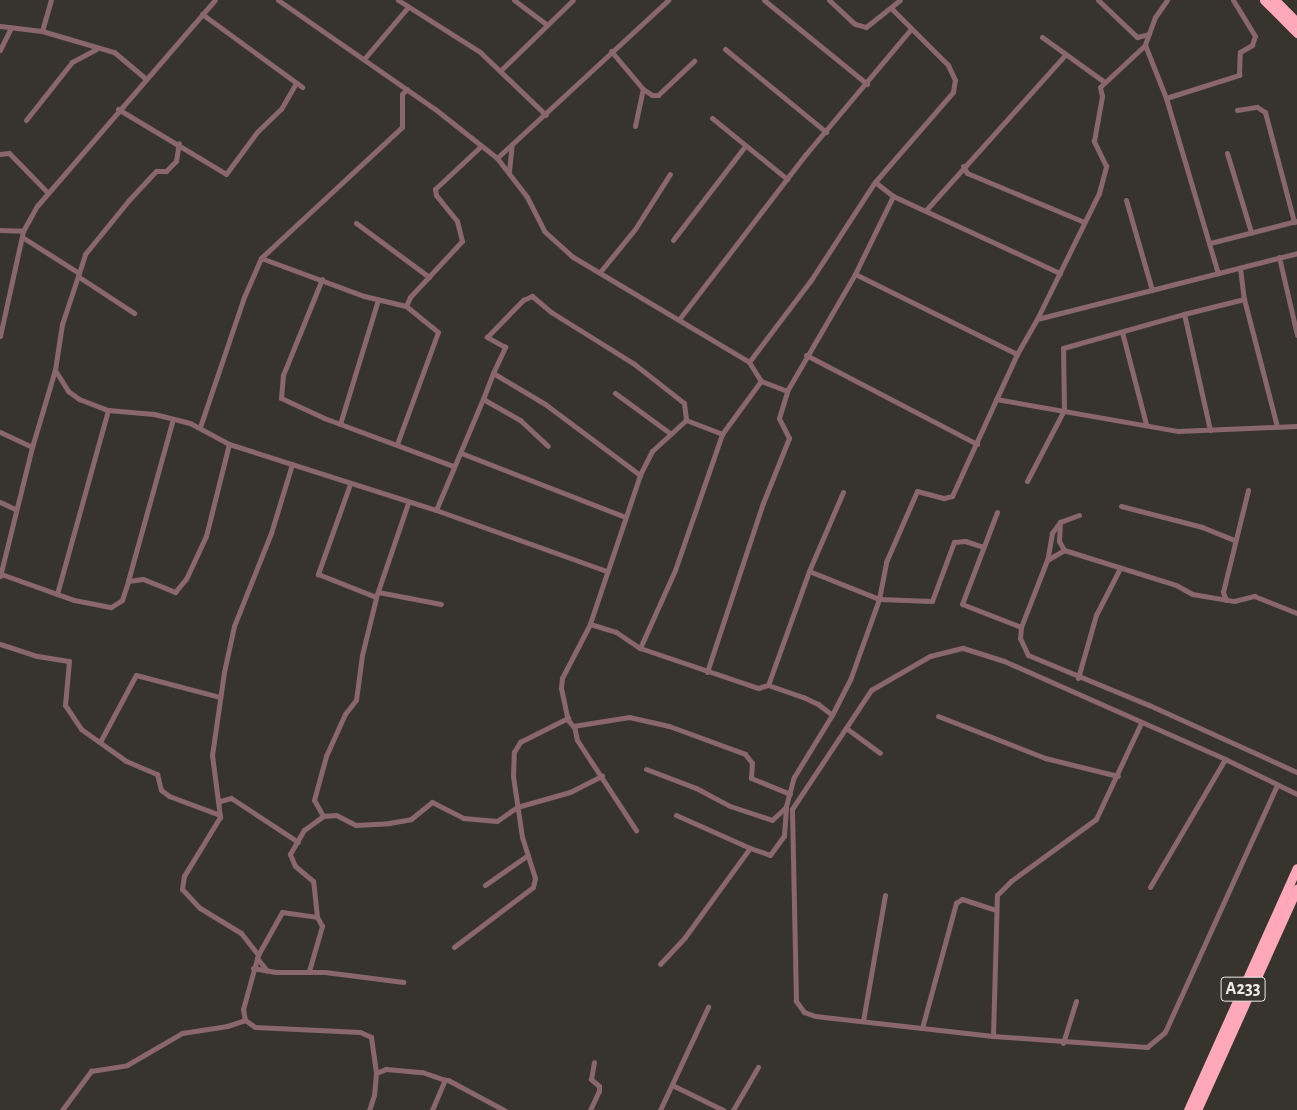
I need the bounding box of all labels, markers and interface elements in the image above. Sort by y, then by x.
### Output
road number: A233 [1220,974,1266,1004]

